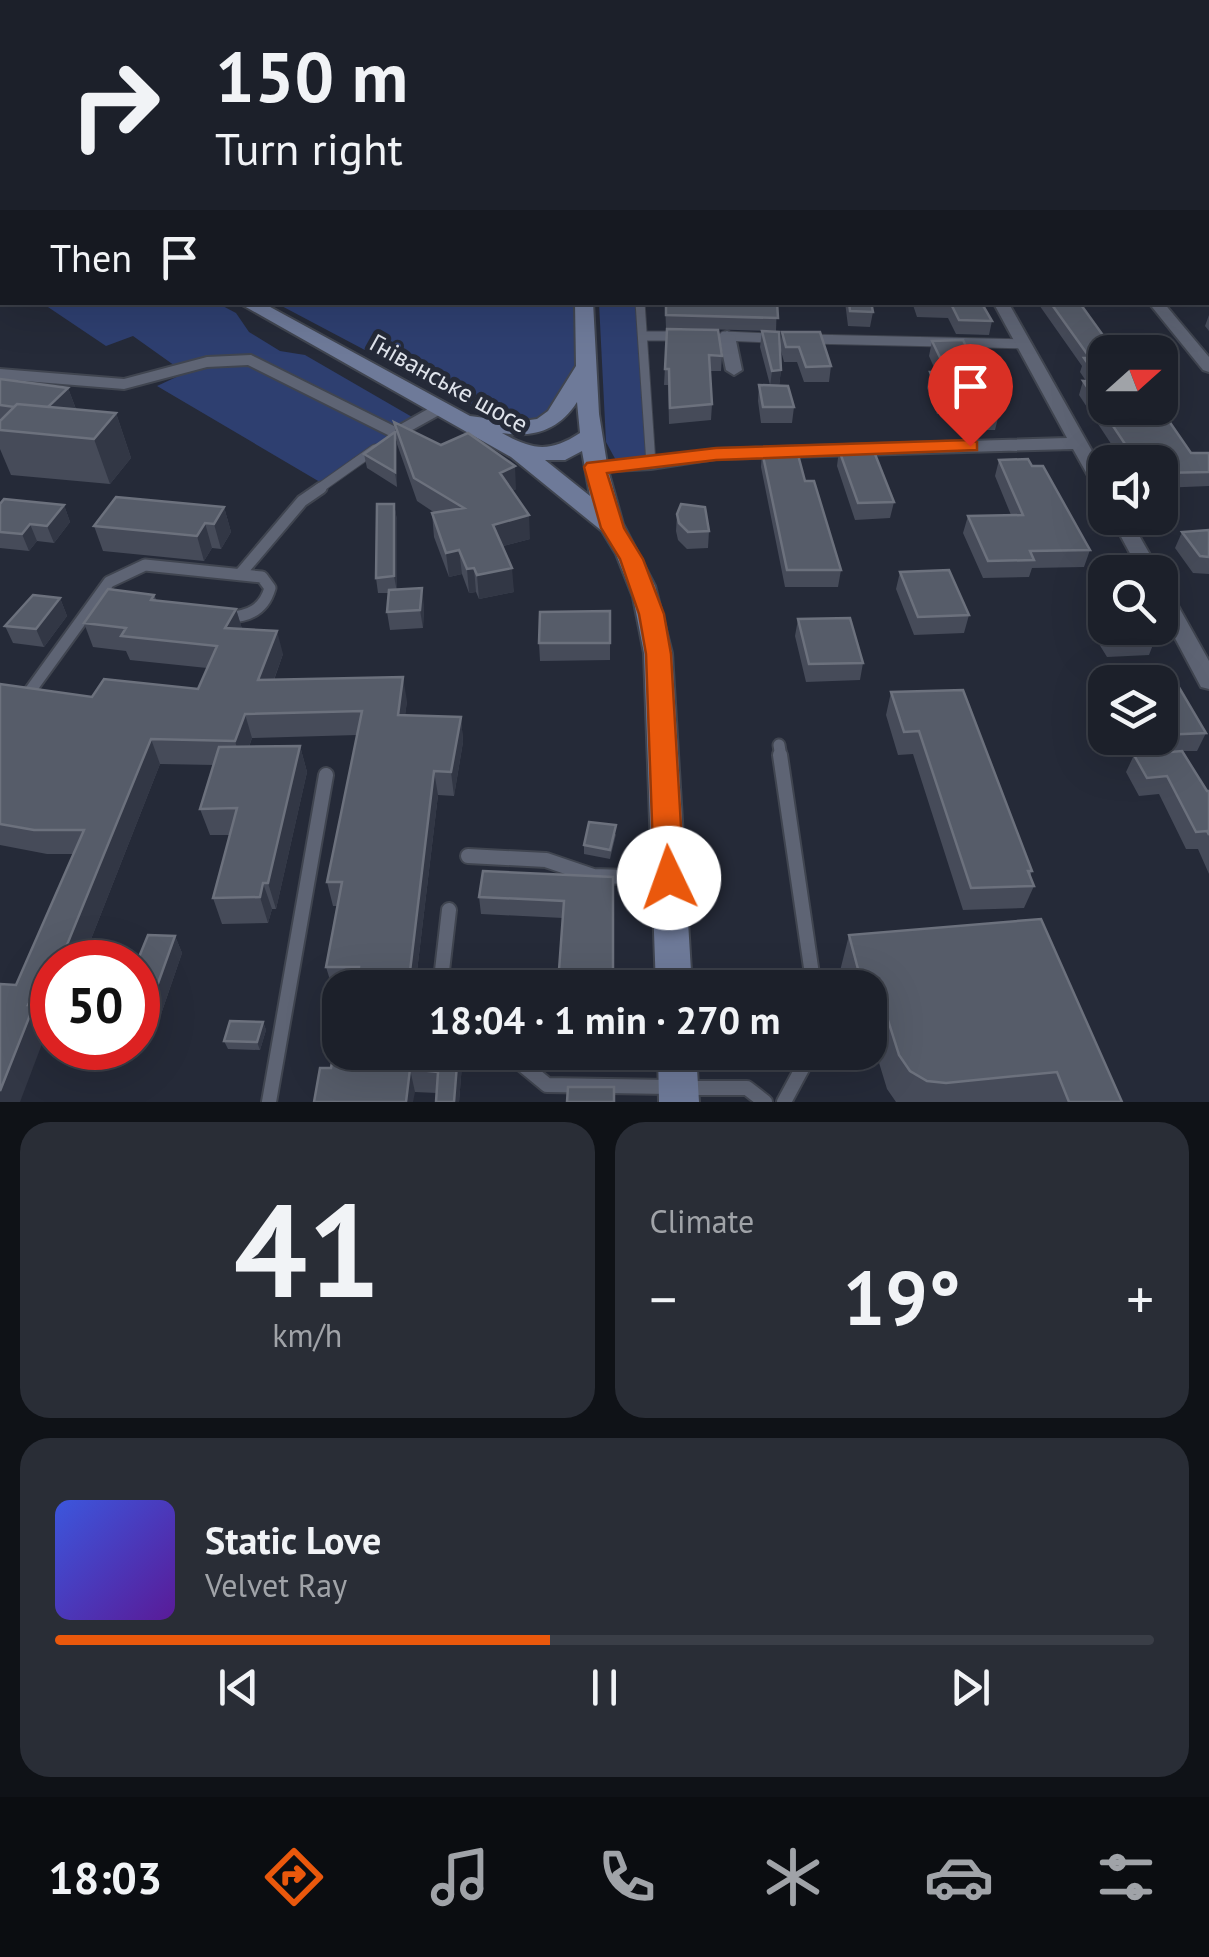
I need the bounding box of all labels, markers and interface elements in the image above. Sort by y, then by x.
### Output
text: 150 m [215,31,408,121]
icon: right [50,40,180,170]
text: Turn right [215,119,403,177]
icon: arrive [152,230,207,285]
text: Then [50,233,132,282]
street label: Гніванське шосе [364,326,534,440]
north arrow [1088,335,1178,425]
map controls [1088,335,1178,755]
pin [928,344,1013,447]
icon: arrive [943,359,998,414]
button: sound [1088,445,1178,535]
button: search [1088,555,1178,645]
button: layers [1088,665,1178,755]
position arrow [617,826,721,930]
speed limit sign: 50 [30,940,160,1070]
text: 18:04 · 1 min · 270 m [429,995,780,1044]
text: 41 [234,1165,381,1333]
text: Climate [650,1200,754,1242]
text: 19° [843,1249,961,1346]
text: − [650,1263,677,1334]
text: + [1126,1263,1154,1334]
text: km/h [272,1314,342,1356]
text: Static Love [205,1515,381,1564]
text: Velvet Ray [205,1564,347,1606]
icon: previous [211,1660,266,1715]
icon: pause [577,1660,632,1715]
icon: next [943,1660,998,1715]
icon: directions [259,1842,329,1912]
icon: music [425,1842,495,1912]
icon: phone [592,1842,662,1912]
icon: climate [758,1842,828,1912]
icon: car [924,1842,994,1912]
icon: filters [1091,1842,1161,1912]
text: 18:03 [48,1848,162,1906]

